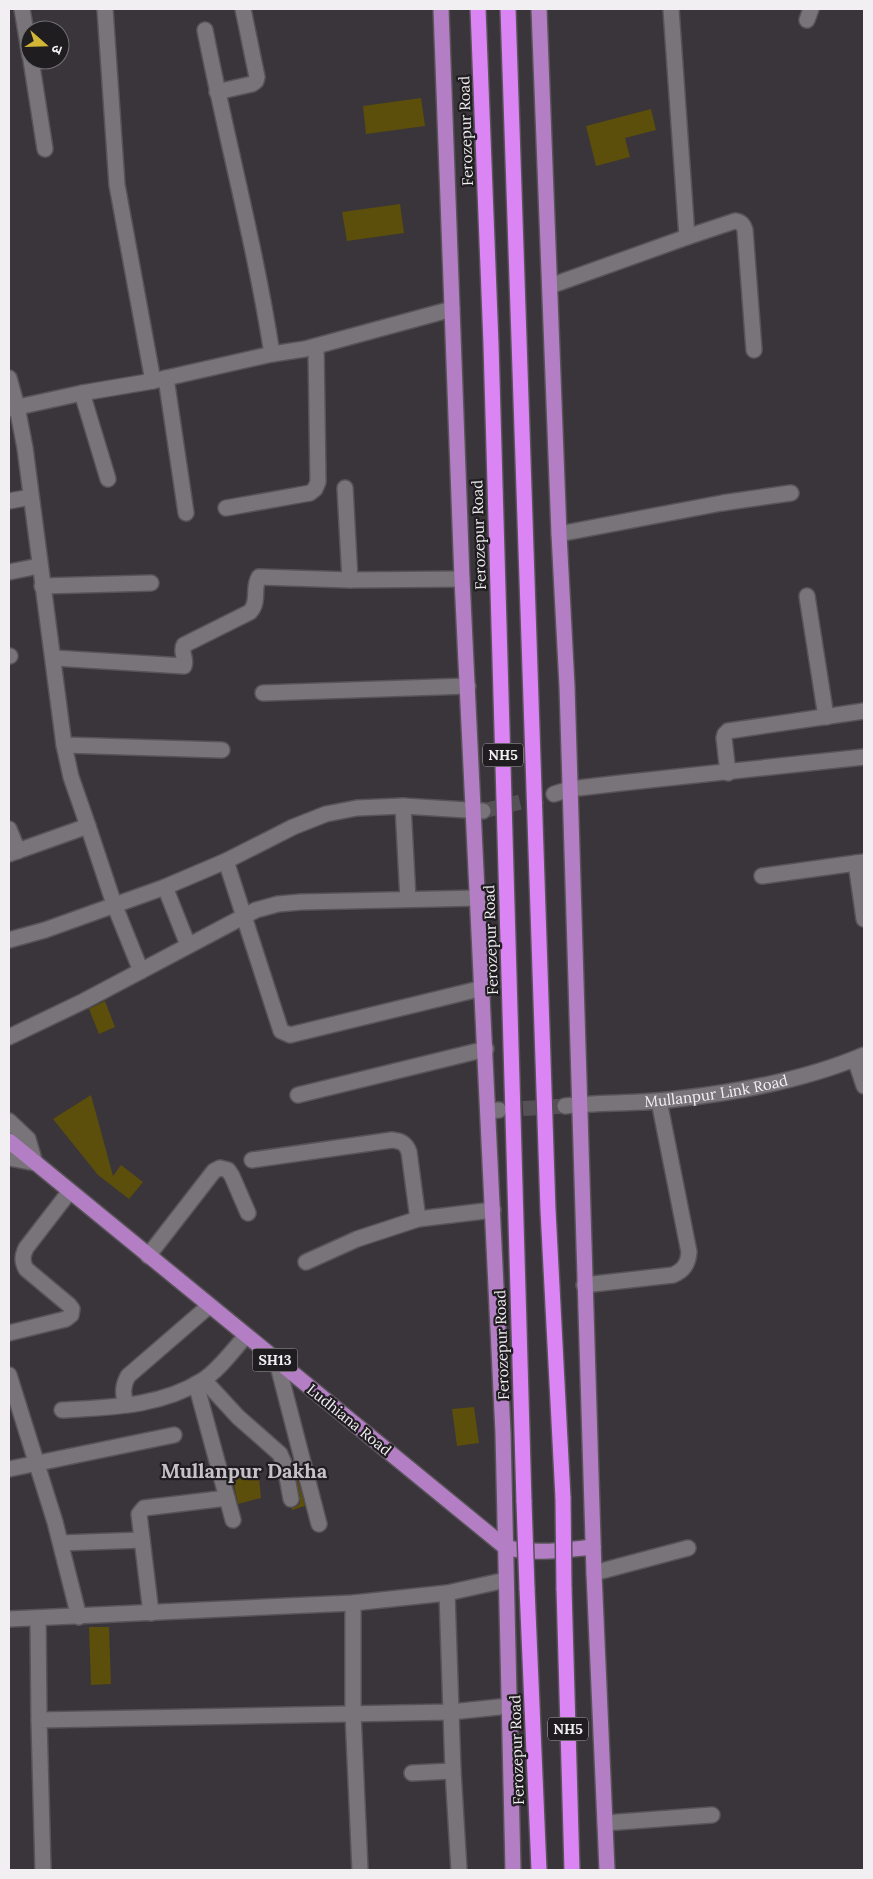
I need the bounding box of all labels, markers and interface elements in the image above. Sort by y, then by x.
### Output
north arrow [20,20,70,70]
text: उ [47,43,67,57]
street label: Ferozepur Road [454,76,477,186]
street label: Ferozepur Road [467,480,490,590]
road number: NH5 [483,744,523,766]
street label: Ferozepur Road [479,885,502,995]
street label: Mullanpur Link Road [644,1070,790,1111]
street label: Ferozepur Road [490,1290,513,1400]
road number: SH13 [252,1348,298,1372]
street label: Ludhiana Road [303,1380,395,1459]
district label: Mullanpur Dakha [161,1458,328,1483]
street label: Ferozepur Road [505,1695,528,1805]
road number: NH5 [548,1718,588,1740]

